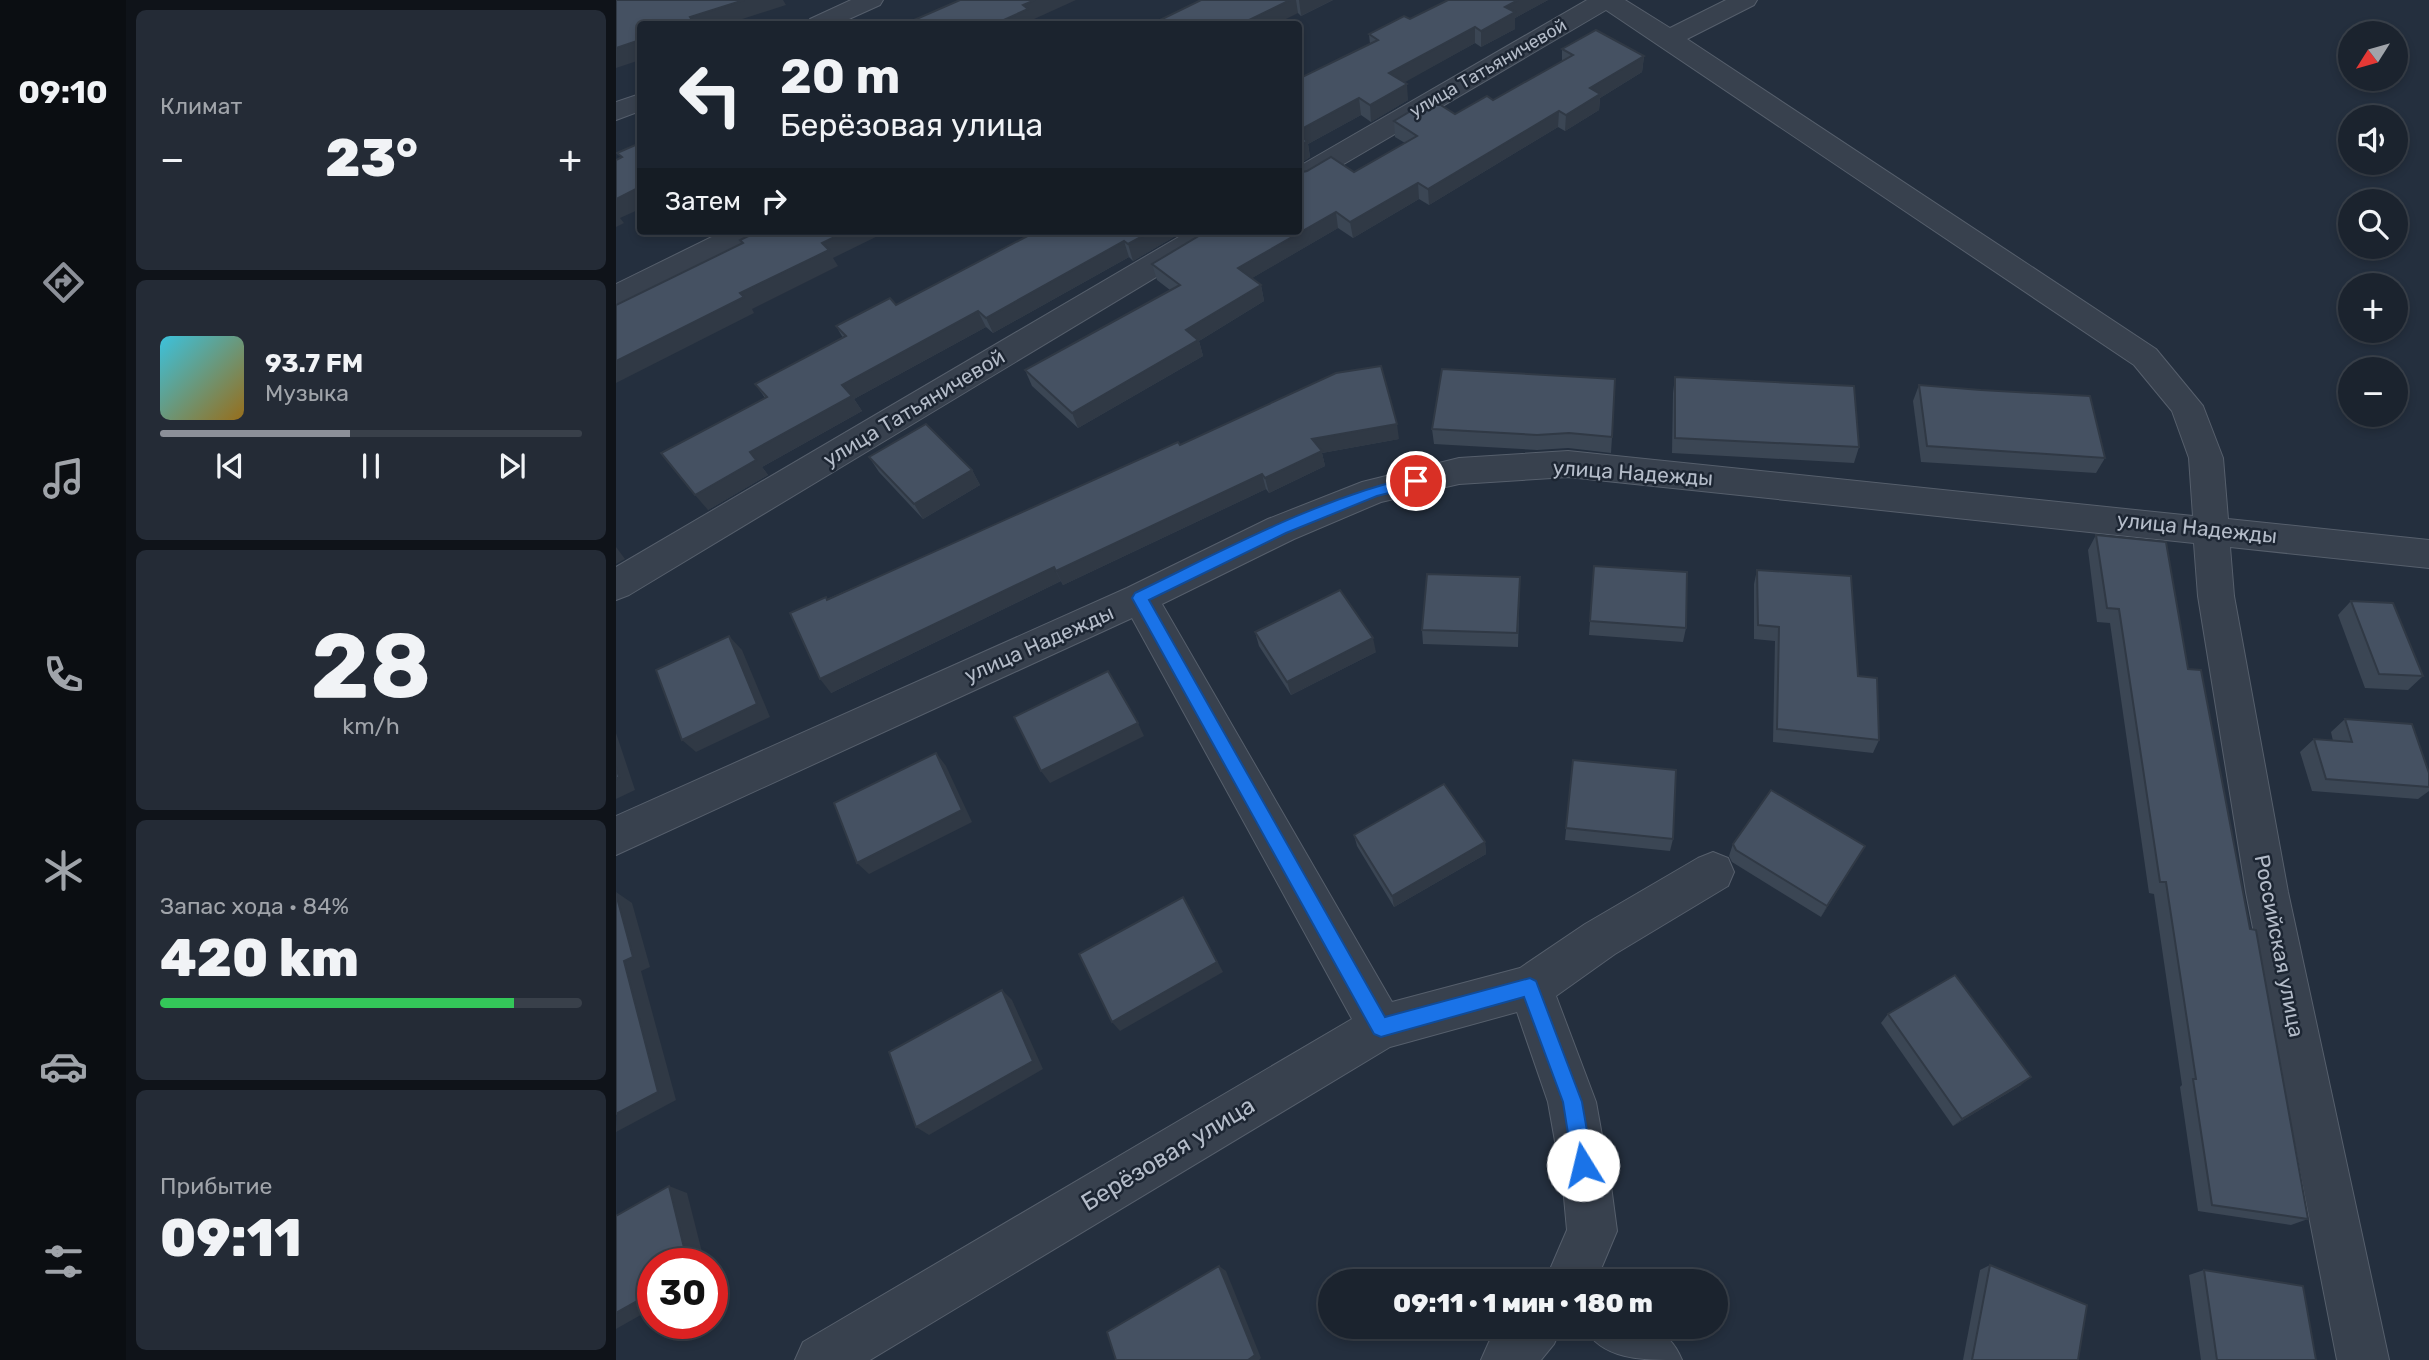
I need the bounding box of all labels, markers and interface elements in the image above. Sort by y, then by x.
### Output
street label: улица Татьяничевой [1405,14,1571,122]
north arrow [2338,21,2408,91]
map controls [2338,21,2408,427]
text: 20 m [780,47,901,105]
icon: left [665,49,756,140]
text: 09:10 [18,73,108,111]
text: Климат [160,92,242,120]
button: sound [2338,105,2408,175]
text: Берёзовая улица [780,106,1043,144]
text: 23° [325,127,418,189]
text: − [160,136,185,182]
text: + [558,136,582,182]
icon: right [755,182,793,220]
text: Затем [665,186,741,217]
button: search [2338,189,2408,259]
icon: directions [39,258,88,307]
button: + [2338,273,2408,343]
street label: улица Татьяничевой [818,343,1009,472]
text: 93.7 FM [265,348,363,379]
button: − [2338,357,2408,427]
text: Музыка [265,379,349,407]
icon: previous [211,447,249,485]
icon: pause [352,447,390,485]
icon: next [493,447,531,485]
pin [1386,451,1446,511]
icon: music [39,454,88,503]
street label: улица Надежды [1552,454,1714,491]
icon: arrive [1397,462,1435,500]
street label: улица Надежды [2116,507,2278,548]
street label: улица Надежды [960,599,1117,688]
text: 28 [311,612,431,720]
icon: phone [39,650,88,699]
text: km/h [342,712,400,740]
icon: climate [39,846,88,895]
street label: Российская улица [2250,852,2309,1039]
text: Запас хода · 84% [160,892,349,920]
text: 420 km [160,927,359,989]
icon: car [39,1042,88,1091]
street label: Берёзовая улица [1076,1091,1260,1217]
position arrow [1546,1128,1620,1202]
text: Прибытие [160,1172,272,1200]
text: 09:11 [160,1207,302,1269]
icon: filters [39,1237,88,1286]
speed limit sign: 30 [637,1248,728,1339]
text: 09:11 · 1 мин · 180 m [1393,1288,1653,1319]

